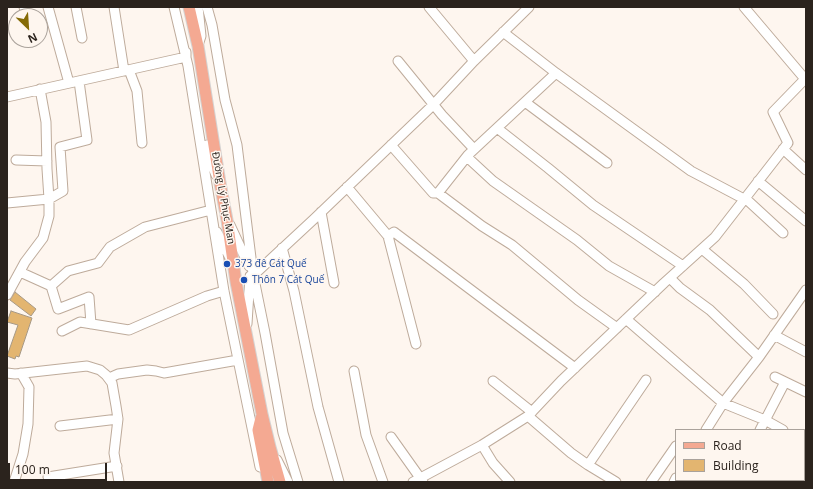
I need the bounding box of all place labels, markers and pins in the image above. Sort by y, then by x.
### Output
place label: 373 đê Cát Quế [235,258,307,270]
marker: 373 đê Cát Quế [222,259,232,269]
place label: Thôn 7 Cát Quế [252,274,324,286]
marker: Thôn 7 Cát Quế [239,275,249,285]

